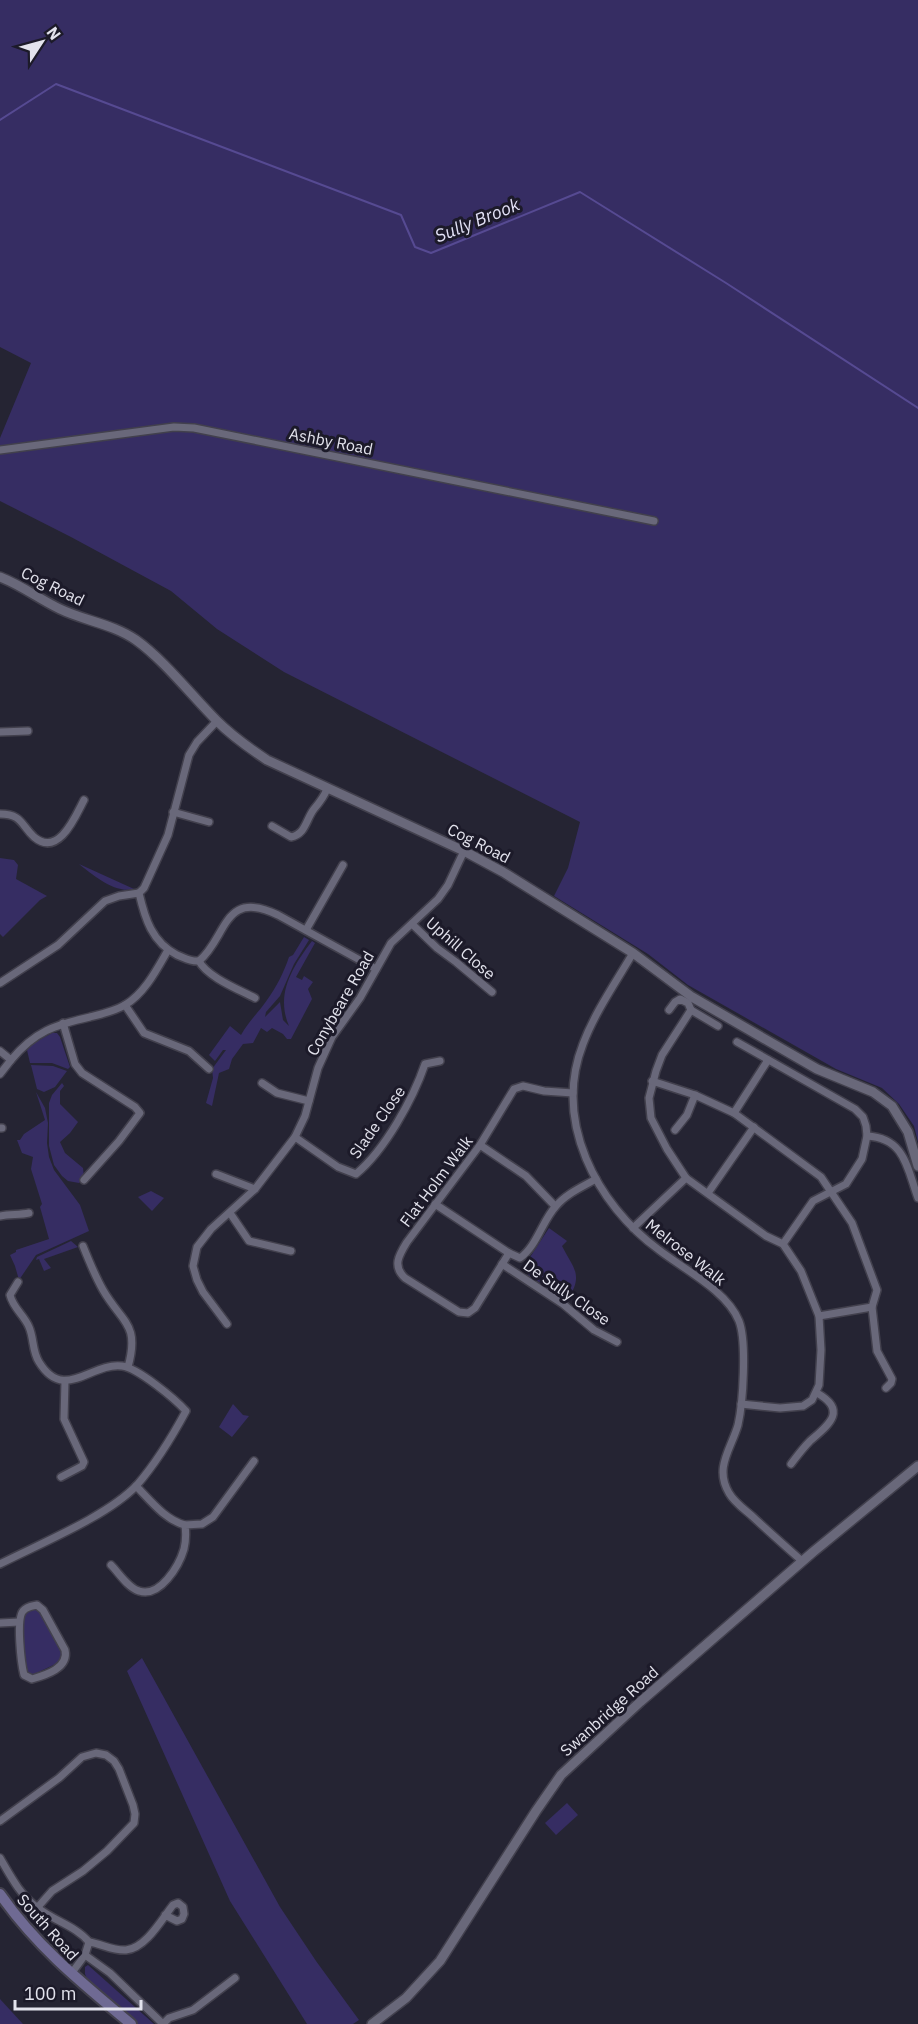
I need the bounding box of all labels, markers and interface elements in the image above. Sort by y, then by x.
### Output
north arrow [12,12,72,72]
text: N [43,23,66,44]
water label: Sully Brook [431,192,523,247]
street label: Ashby Road [287,423,375,459]
street label: Cog Road [18,562,88,610]
street label: Cog Road [444,819,514,867]
street label: Uphill Close [422,912,500,984]
street label: Conybeare Road [302,947,378,1059]
street label: Slade Close [345,1082,409,1162]
street label: Flat Holm Walk [395,1131,477,1231]
street label: Melrose Walk [642,1214,731,1290]
street label: De Sully Close [520,1255,615,1329]
street label: Swanbridge Road [556,1662,662,1760]
street label: South Road [13,1890,83,1964]
scale bar [15,1973,141,2011]
text: 100 m [24,1982,76,2005]

